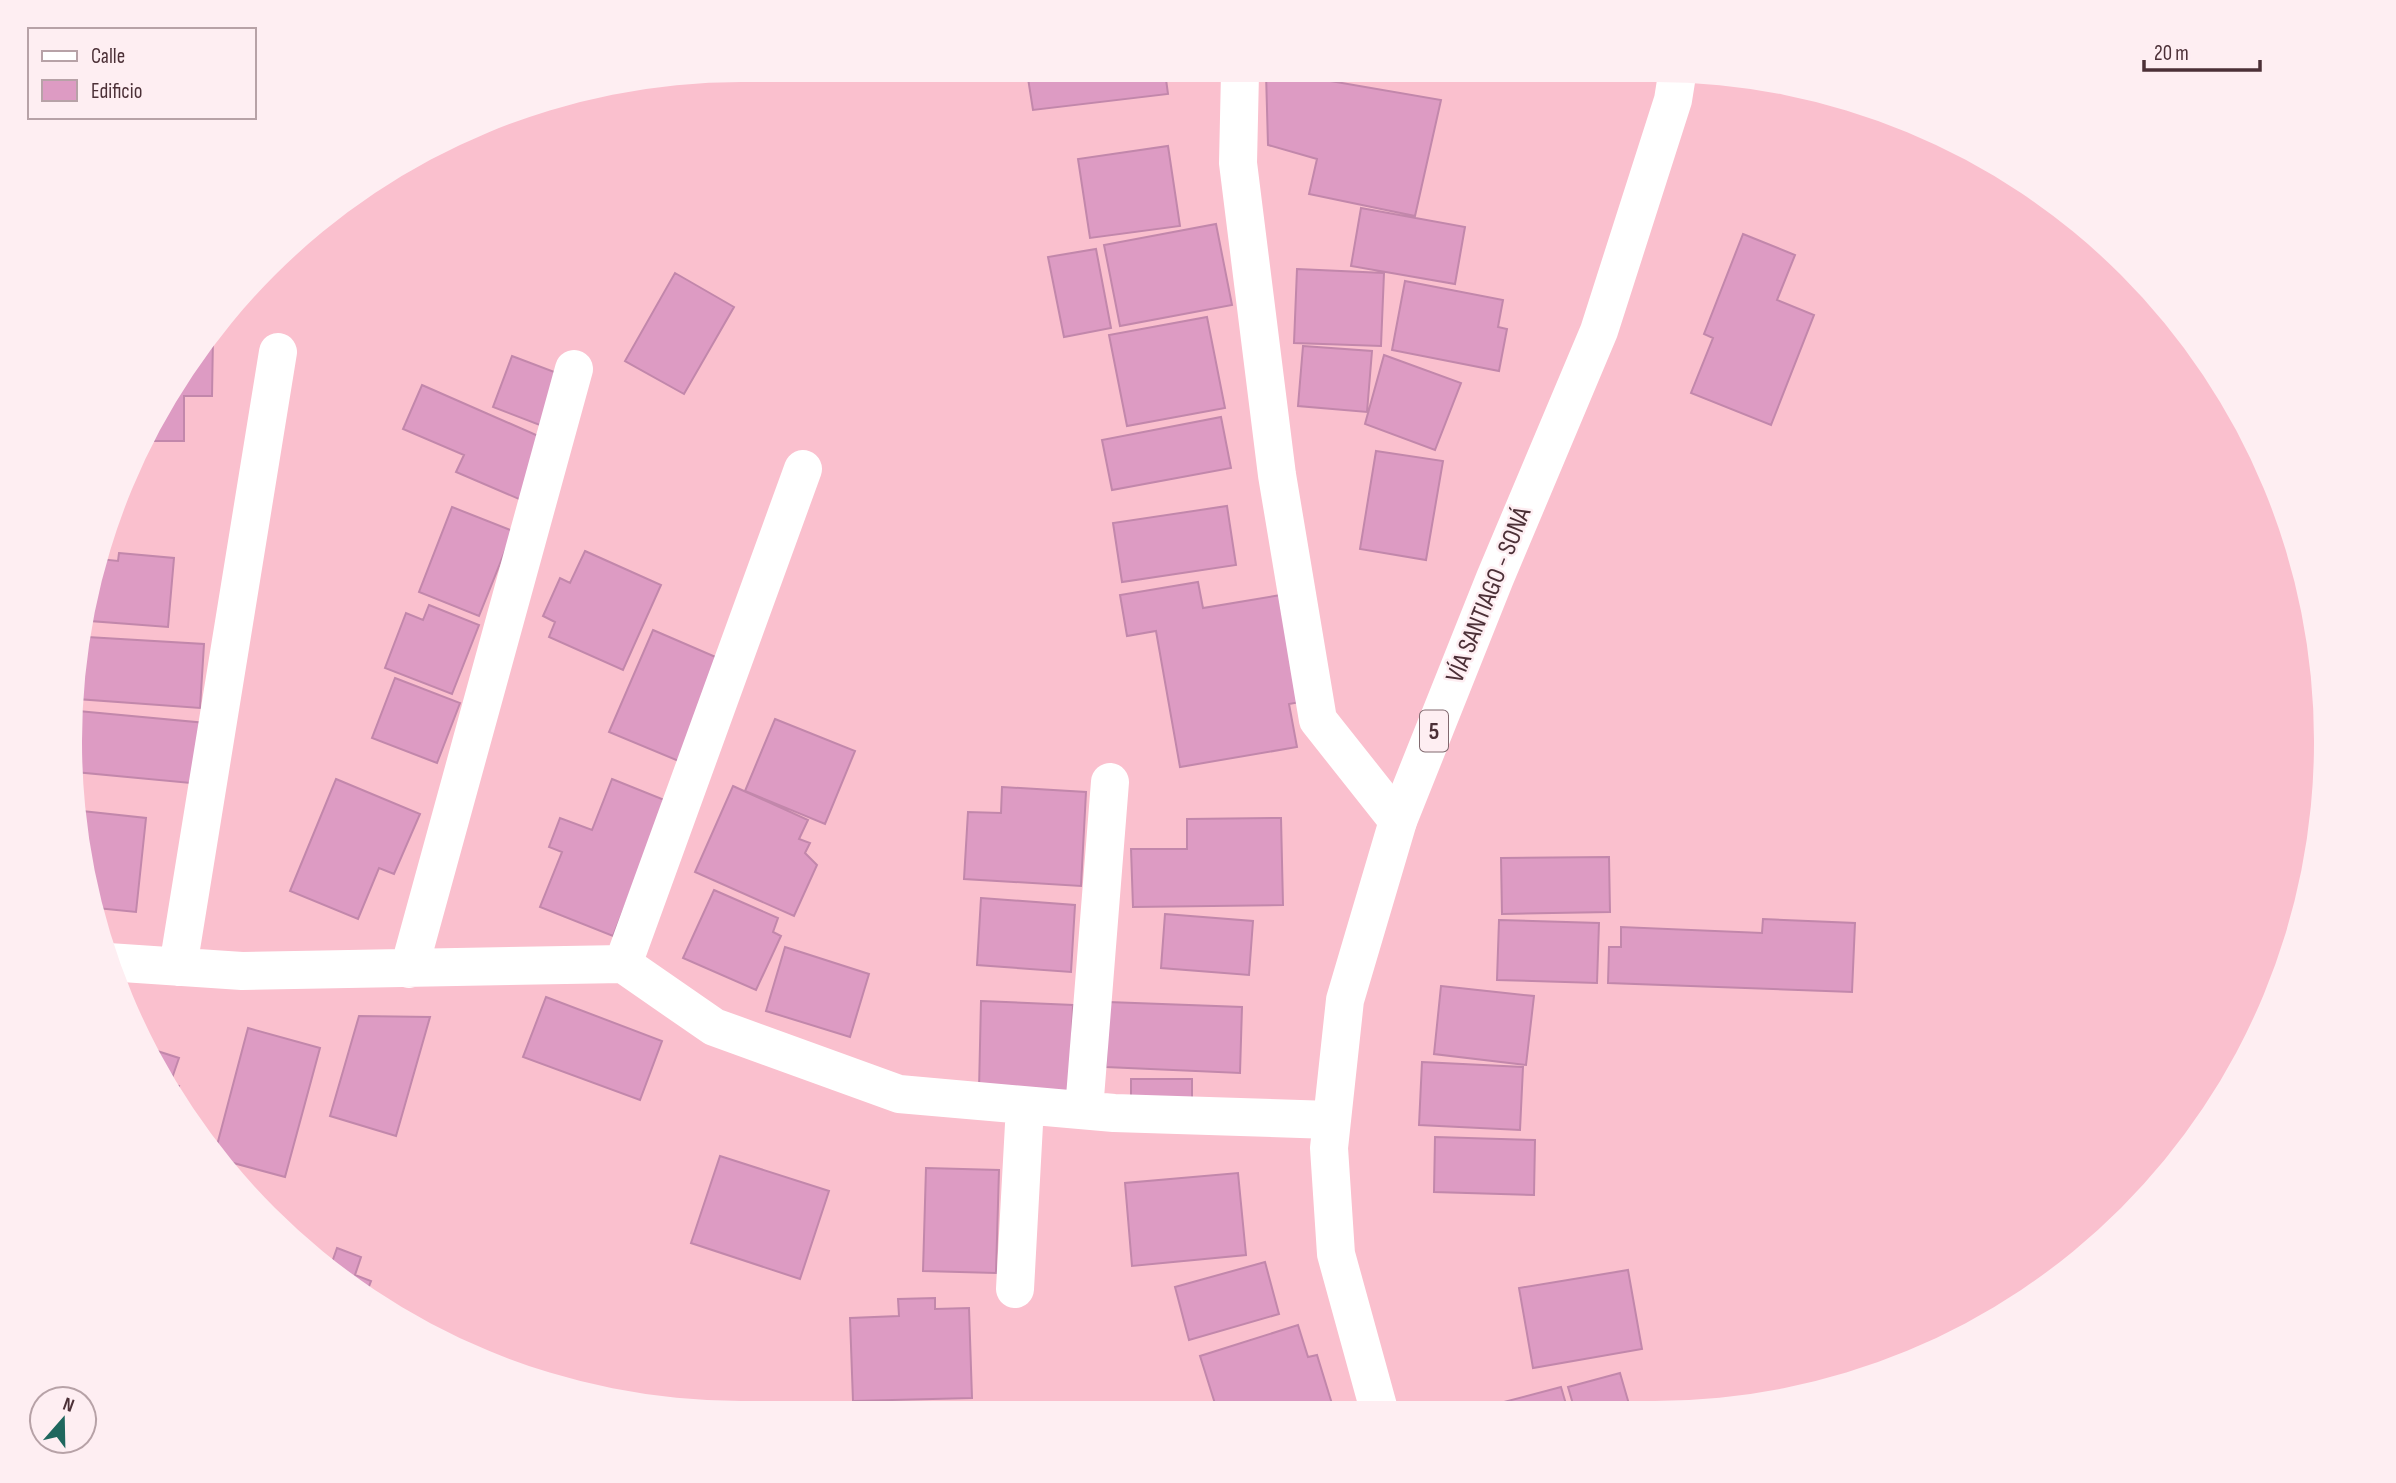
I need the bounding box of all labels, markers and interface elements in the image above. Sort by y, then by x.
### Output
legend [28,28,256,119]
scale bar [2144,28,2260,72]
text: 20 m [2154,41,2189,66]
text: Calle [91,44,125,69]
text: Edificio [91,79,142,104]
street label: VÍA SANTIAGO - SONÁ [1440,502,1539,687]
road number: 5 [1420,710,1448,752]
north arrow [28,1385,98,1455]
text: N [60,1393,77,1418]

